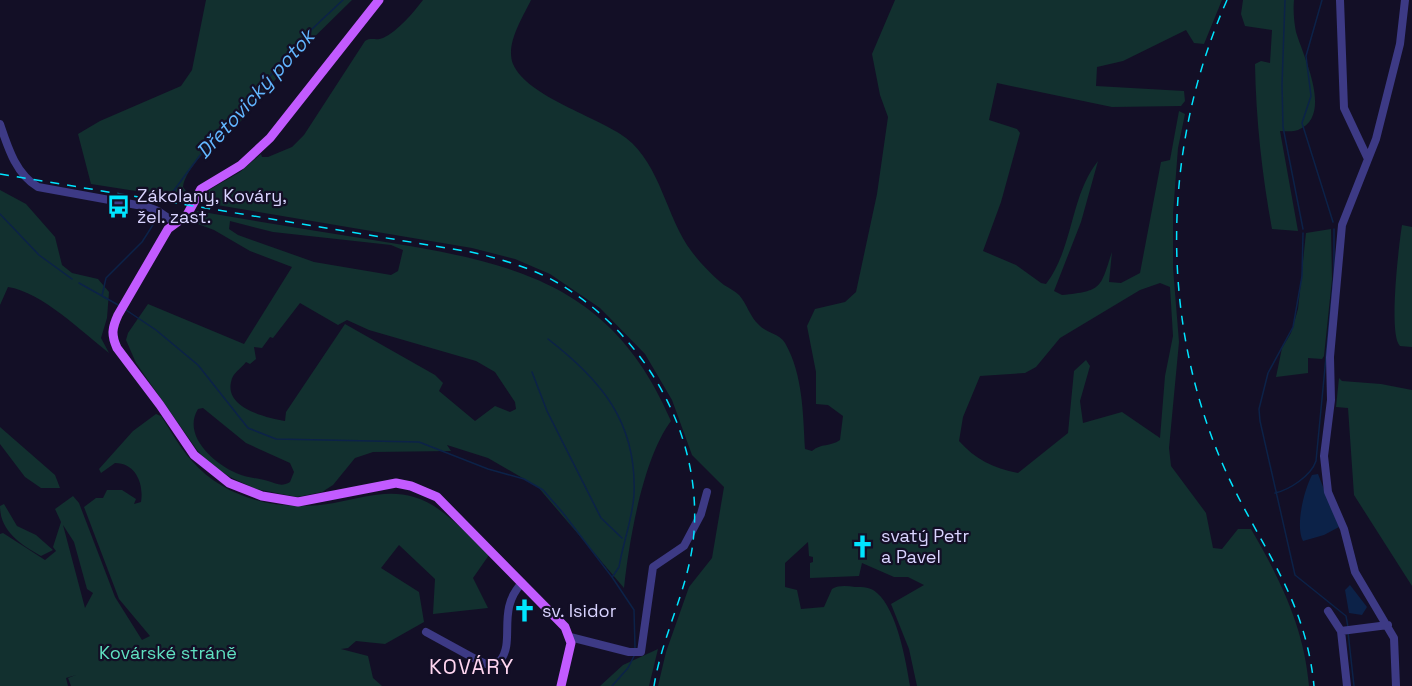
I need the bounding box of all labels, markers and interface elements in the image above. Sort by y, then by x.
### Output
water label: Dřetovický potok [190,22,321,164]
place label: Zákolany, Kováry, žel. zast. [137,184,287,228]
bus stop icon: Zákolany, Kováry, žel. zast. [106,193,132,219]
place label: svatý Petr a Pavel [881,524,969,568]
church icon: svatý Petr a Pavel [850,533,876,559]
church icon: sv. Isidor [511,598,537,624]
place label: sv. Isidor [542,599,617,622]
park label: Kovárské stráně [99,641,237,664]
district label: KOVÁRY [429,653,515,680]

